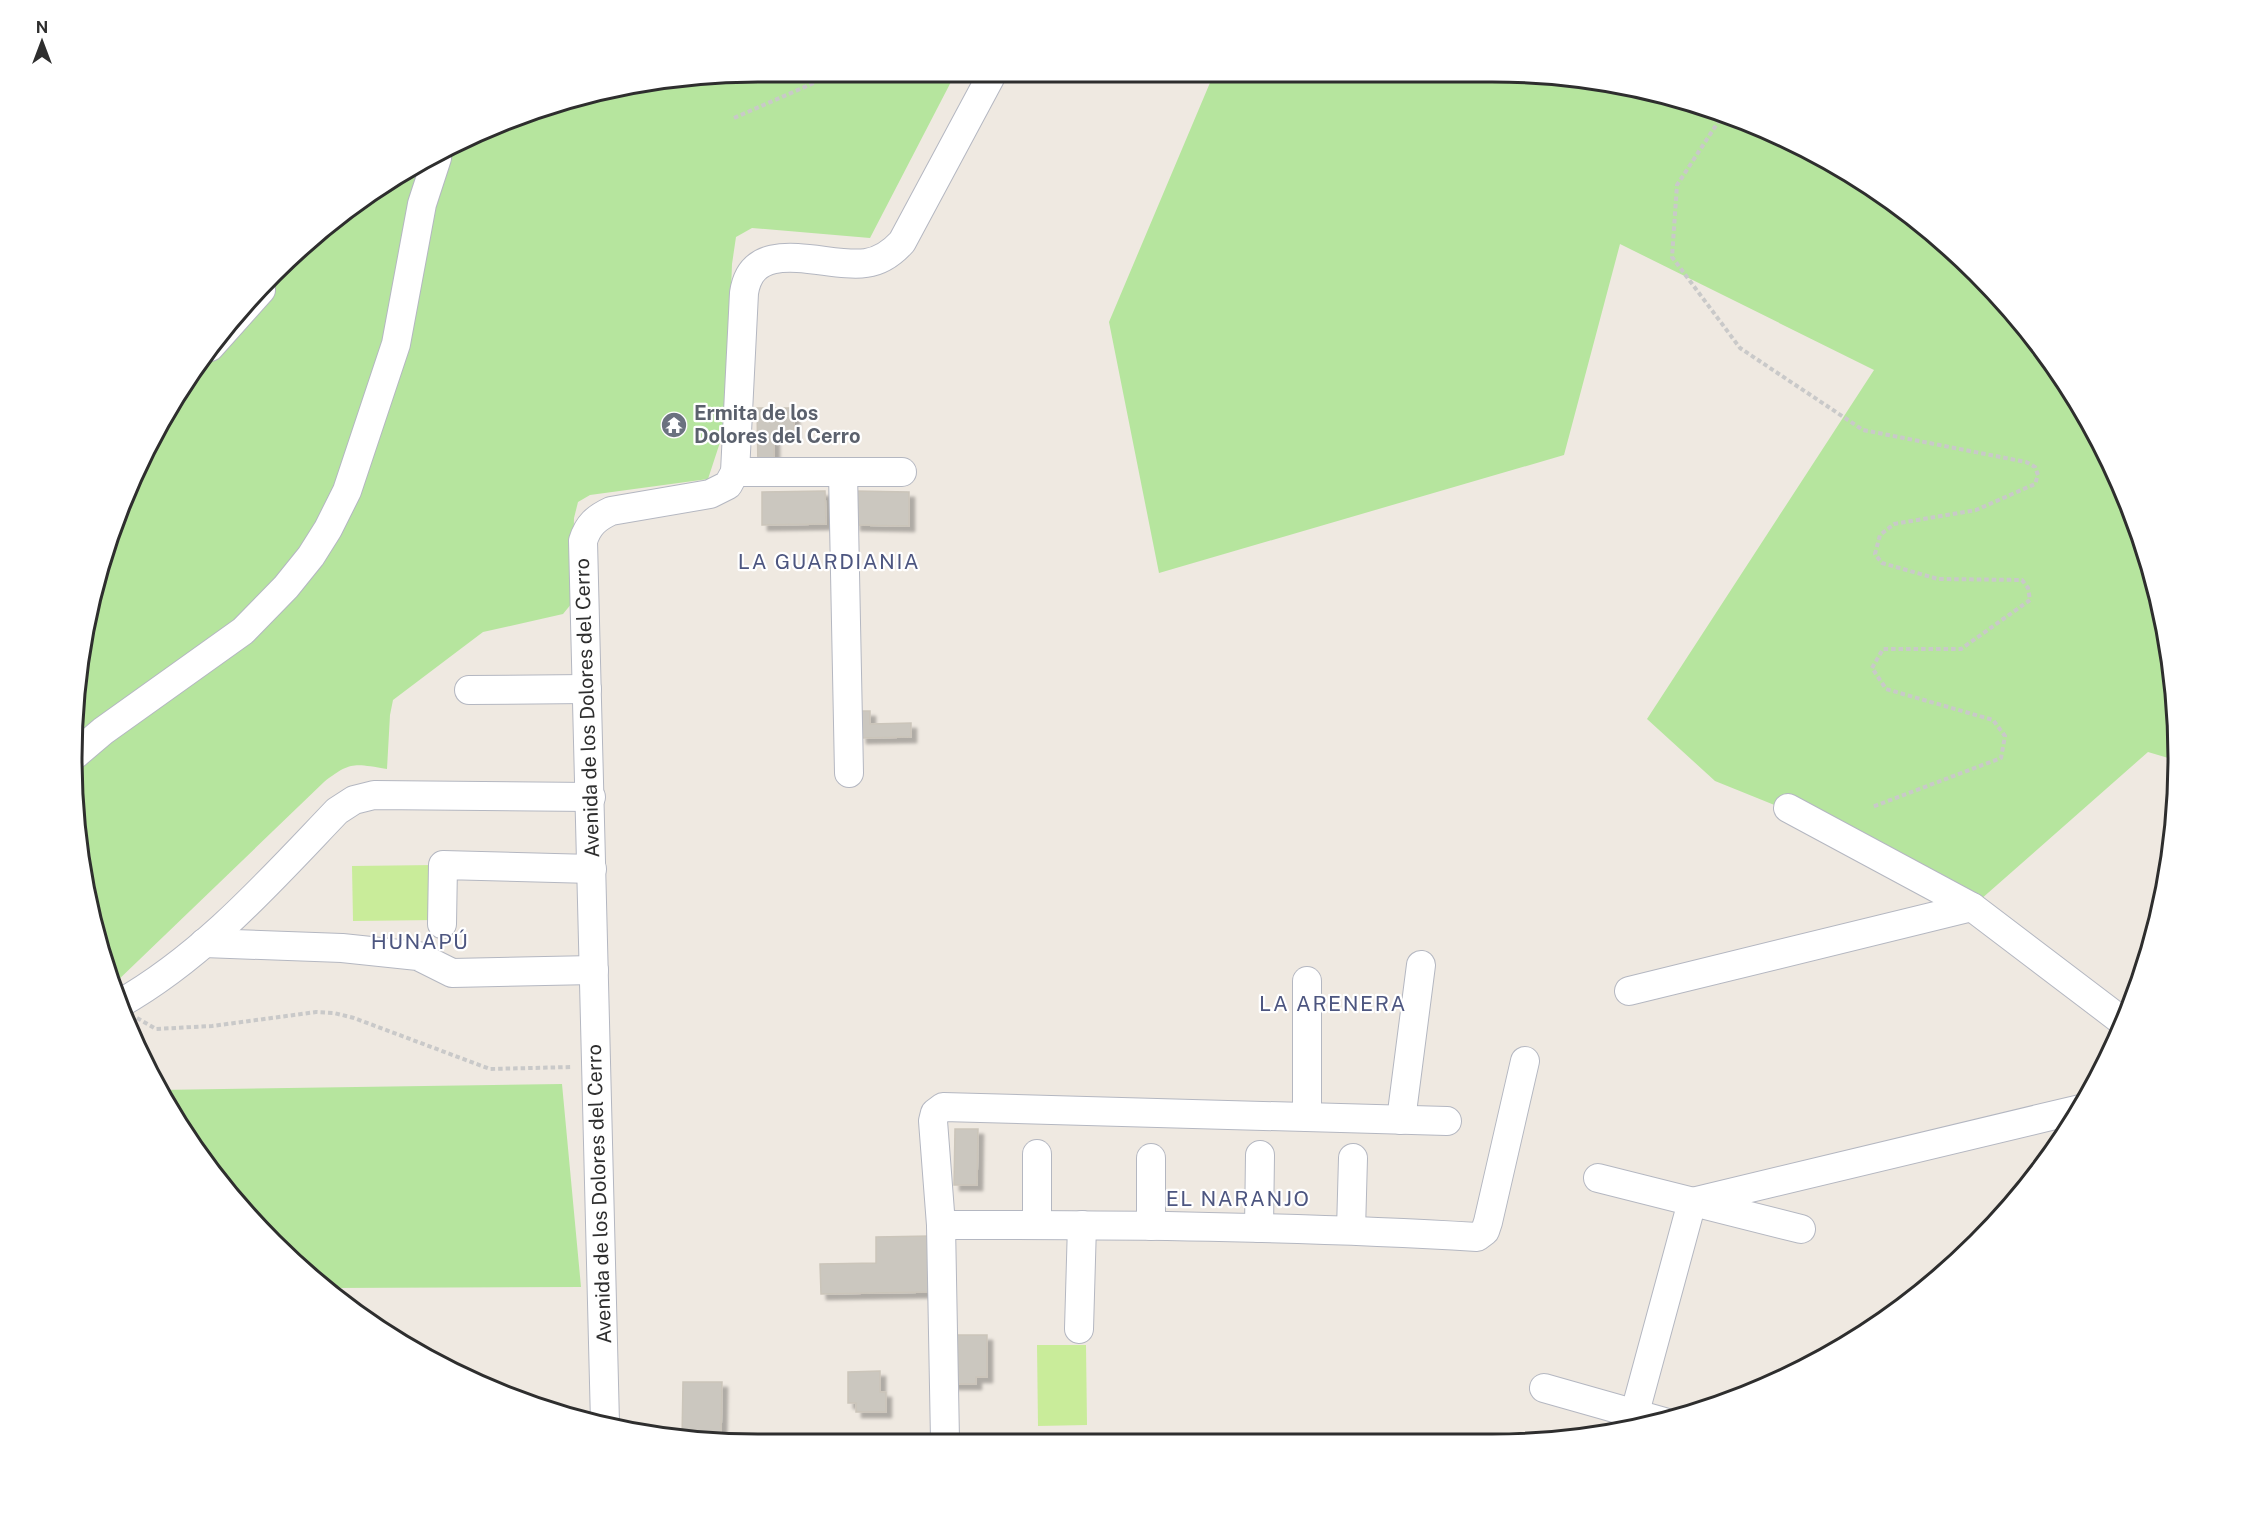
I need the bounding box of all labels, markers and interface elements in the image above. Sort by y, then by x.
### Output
north arrow [12,12,72,72]
text: N [36,18,48,37]
place label: Ermita de los Dolores del Cerro [694,401,861,448]
temple icon: Ermita de los Dolores del Cerro [659,410,689,440]
district label: LA GUARDIANIA [738,549,920,574]
street label: Avenida de los Dolores del Cerro [570,558,604,858]
district label: HUNAPÚ [371,929,469,954]
district label: LA ARENERA [1259,991,1407,1016]
street label: Avenida de los Dolores del Cerro [582,1044,616,1344]
district label: EL NARANJO [1166,1186,1310,1211]

